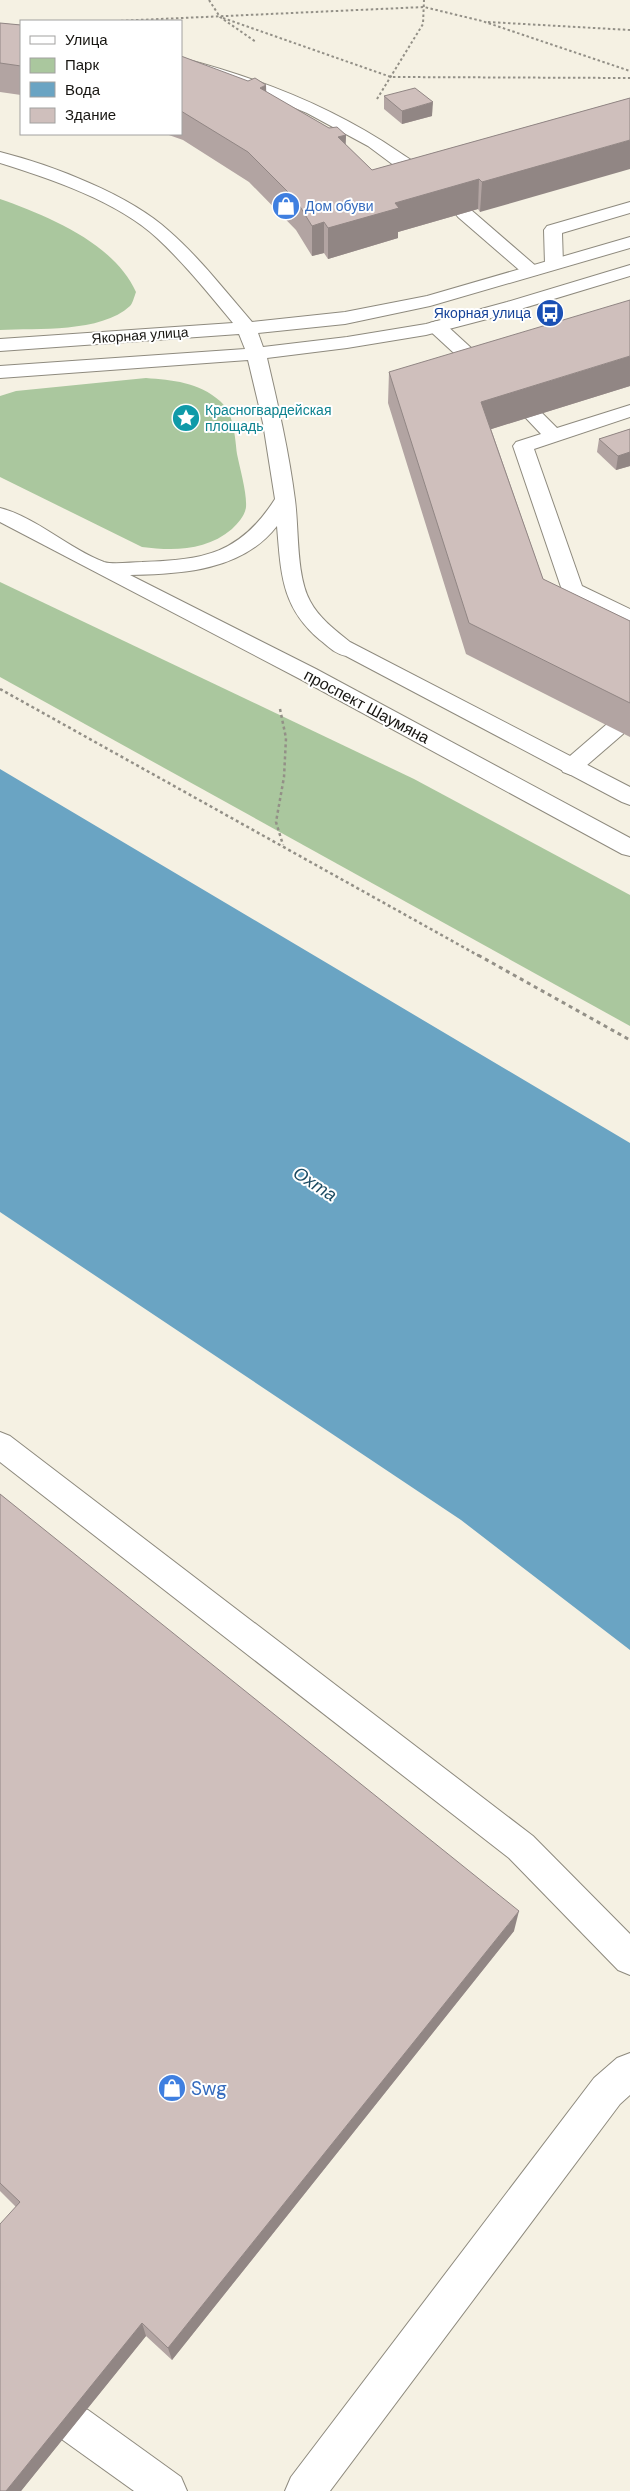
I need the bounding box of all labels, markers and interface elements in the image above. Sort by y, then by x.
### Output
legend [20,20,182,135]
text: Улица [65,30,108,50]
text: Парк [65,55,99,75]
text: Вода [65,80,101,100]
text: Здание [65,105,116,125]
shop icon: Дом обуви [271,191,301,221]
place label: Дом обуви [305,197,374,215]
bus stop icon: Якорная улица [535,298,565,328]
place label: Якорная улица [434,304,531,322]
street label: Якорная улица [91,323,189,347]
place label: Красногвардейская площадь [205,401,331,435]
place icon: Красногвардейская площадь [171,403,201,433]
street label: проспект Шаумяна [300,664,433,748]
water label: Охта [289,1161,341,1207]
shop icon: Swg [157,2073,187,2103]
place label: Swg [191,2076,227,2101]

